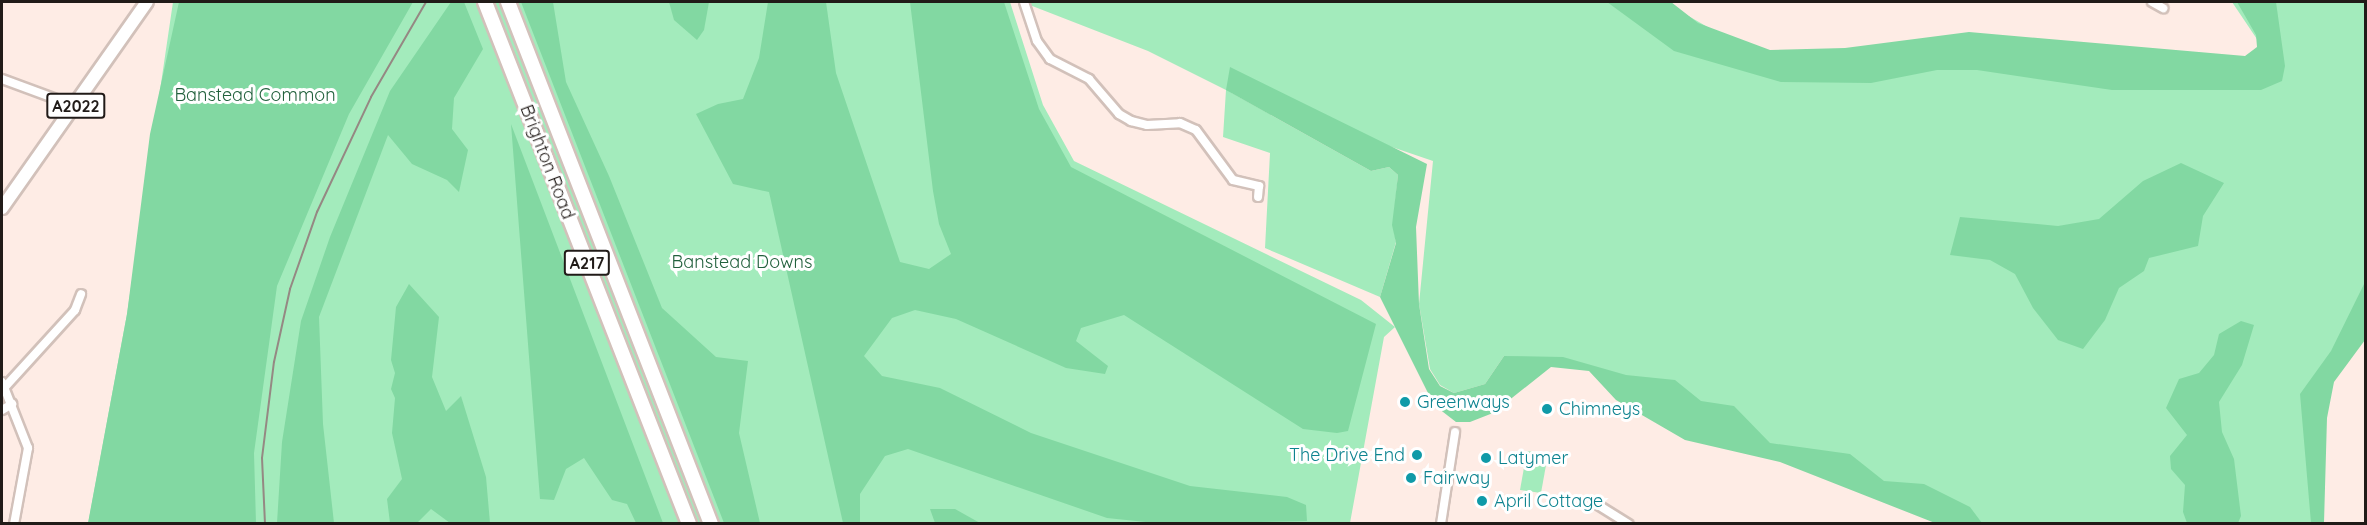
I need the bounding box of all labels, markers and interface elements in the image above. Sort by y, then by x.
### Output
park label: Banstead Common [174,84,336,106]
road number: A2022 [46,93,106,119]
street label: Brighton Road [515,102,579,222]
road number: A217 [563,250,611,276]
park label: Banstead Downs [672,251,812,273]
place label: Greenways [1417,391,1510,413]
marker: Greenways [1398,395,1412,409]
place label: Chimneys [1559,398,1640,420]
marker: Chimneys [1540,402,1554,416]
place label: The Drive End [1289,444,1405,466]
place label: Latymer [1498,447,1568,469]
marker: The Drive End [1410,448,1424,462]
marker: Latymer [1479,451,1493,465]
place label: Fairway [1423,467,1490,489]
marker: Fairway [1404,471,1418,485]
place label: April Cottage [1494,490,1603,512]
marker: April Cottage [1475,494,1489,508]

